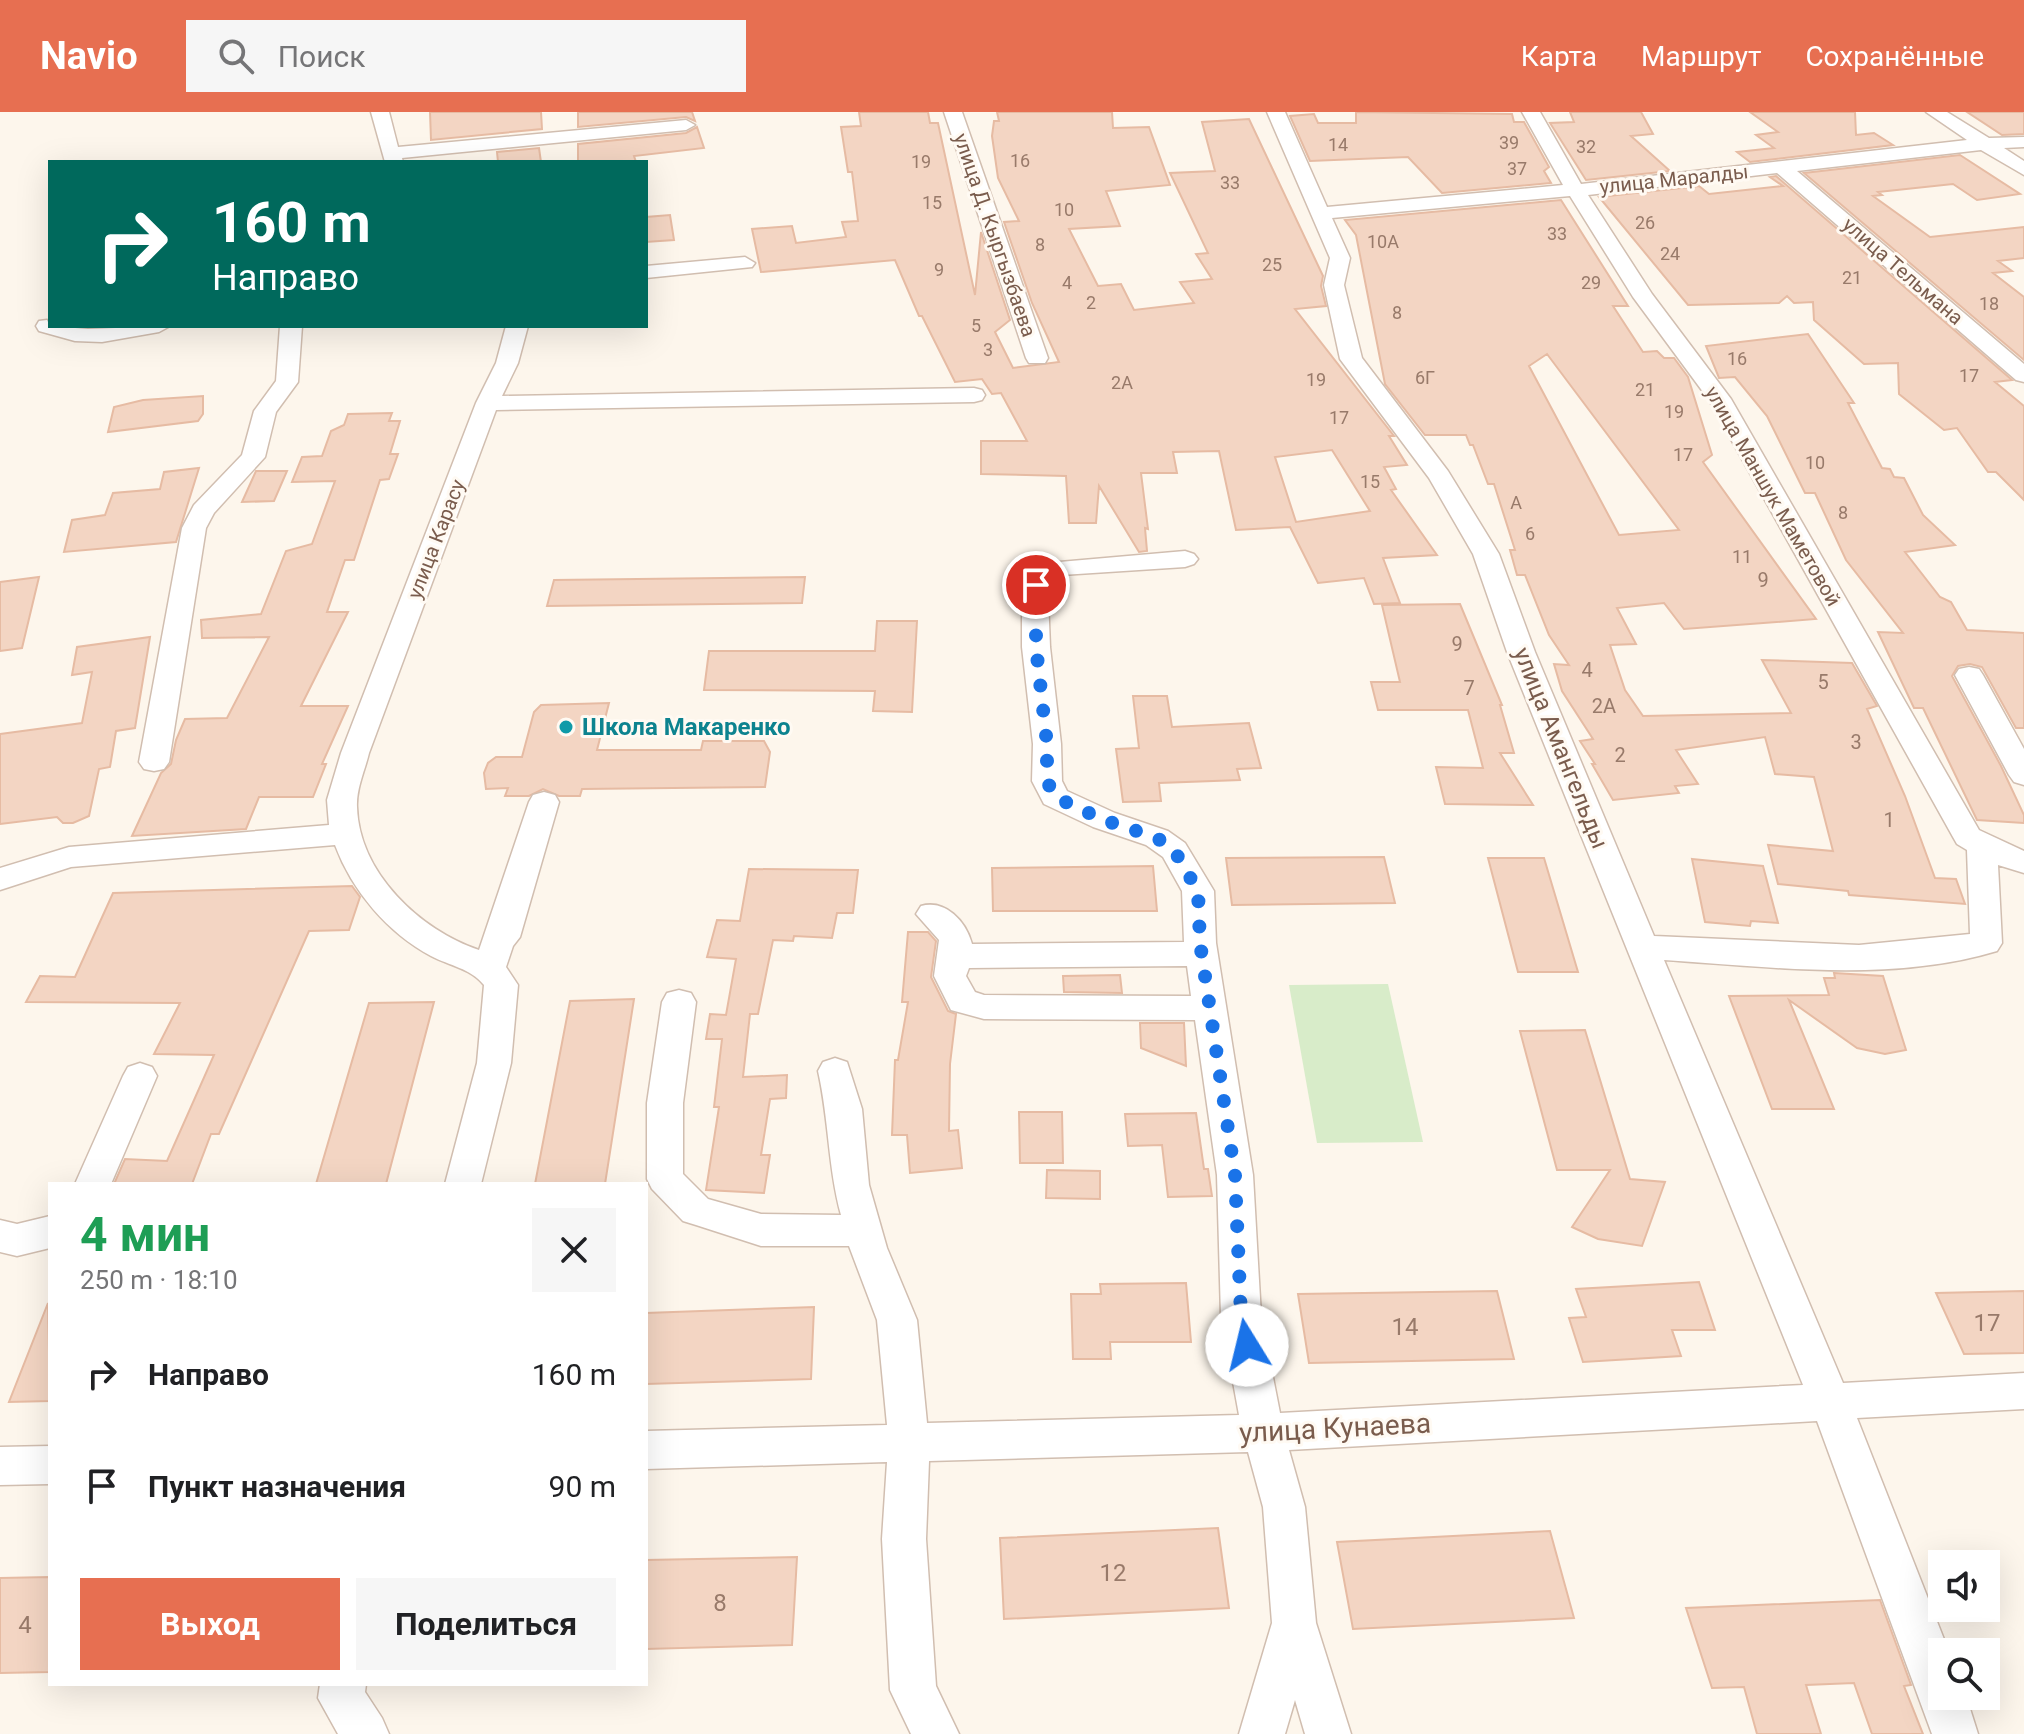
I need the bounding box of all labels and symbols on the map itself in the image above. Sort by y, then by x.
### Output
street label: улица Д. Кыргызбаева [949,130,1041,340]
house number: 39 [1499,132,1519,153]
house number: 14 [1328,134,1348,155]
house number: 32 [1576,136,1596,157]
house number: 16 [1010,150,1030,171]
house number: 19 [911,151,931,172]
house number: 37 [1507,158,1527,179]
street label: улица Маралды [1598,159,1750,199]
house number: 33 [1220,172,1240,193]
house number: 15 [922,192,942,213]
house number: 10 [1054,199,1074,220]
house number: 26 [1635,212,1655,233]
street label: улица Тельмана [1838,212,1968,330]
house number: 33 [1547,223,1567,244]
house number: 10А [1367,231,1399,252]
house number: 8 [1035,234,1045,255]
house number: 24 [1660,243,1680,264]
house number: 25 [1262,254,1282,275]
house number: 9 [934,259,944,280]
house number: 21 [1842,267,1862,288]
house number: 4 [1062,272,1072,293]
house number: 29 [1581,272,1601,293]
house number: 2 [1086,292,1096,313]
house number: 18 [1979,293,1999,314]
house number: 8 [1392,302,1402,323]
house number: 5 [971,315,981,336]
house number: 3 [983,339,993,360]
house number: 16 [1727,348,1747,369]
house number: 17 [1959,365,1979,386]
house number: 6Г [1415,367,1435,388]
house number: 19 [1306,369,1326,390]
house number: 2А [1111,372,1133,393]
house number: 21 [1635,379,1655,400]
street label: улица Маншук Маметовой [1700,382,1846,610]
house number: 19 [1664,401,1684,422]
house number: 17 [1329,407,1349,428]
house number: 17 [1673,444,1693,465]
house number: 10 [1805,452,1825,473]
house number: 15 [1360,471,1380,492]
street label: улица Карасу [402,476,470,602]
house number: А [1510,492,1522,513]
house number: 8 [1838,502,1848,523]
house number: 6 [1525,523,1535,544]
house number: 11 [1732,546,1752,567]
pin [1002,551,1070,619]
house number: 9 [1757,568,1769,592]
house number: 9 [1451,632,1463,656]
street label: улица Амангельды [1508,643,1614,853]
house number: 4 [1581,658,1593,682]
house number: 5 [1817,670,1829,694]
house number: 7 [1463,676,1475,700]
house number: 2А [1592,694,1616,718]
place label: Школа Макаренко [582,713,791,741]
marker: Школа Макаренко [557,718,575,736]
house number: 3 [1850,730,1862,754]
house number: 2 [1614,743,1626,767]
house number: 1 [1883,808,1895,832]
position arrow [1205,1303,1289,1387]
house number: 17 [1974,1309,2000,1337]
house number: 14 [1392,1313,1418,1341]
street label: улица Кунаева [1238,1406,1432,1450]
house number: 12 [1100,1559,1126,1587]
house number: 8 [713,1589,727,1617]
house number: 4 [18,1611,32,1639]

